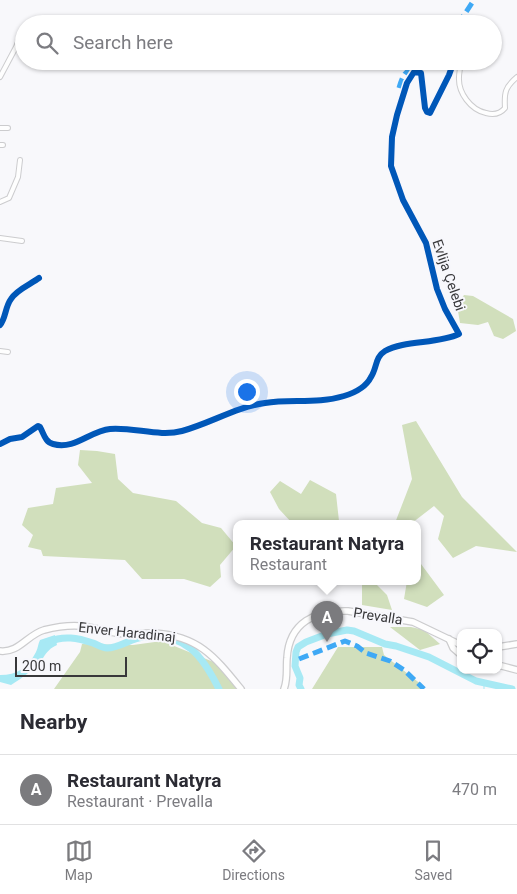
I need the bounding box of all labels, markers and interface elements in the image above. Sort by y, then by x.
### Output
search box [15,15,502,70]
icon: search [33,29,61,57]
text: Search here [73,31,173,54]
street label: Evlija Çelebi [429,237,469,313]
your location [234,379,260,405]
popup [233,520,421,585]
text: Restaurant Natyra [250,532,404,555]
text: Restaurant [250,555,327,574]
pin: A [311,601,343,642]
street label: Prevalla [352,604,404,628]
street label: Enver Haradinaj [78,619,176,645]
map controls [457,629,502,674]
button: locate [457,629,502,674]
scale bar [15,654,128,677]
text: 200 m [22,658,61,674]
text: Nearby [20,710,87,734]
text: Restaurant Natyra [67,769,221,792]
text: A [31,780,41,799]
text: 470 m [452,780,497,799]
text: Restaurant · Prevalla [67,792,213,811]
tab: Map [65,837,93,883]
tab: Directions [222,837,285,883]
tab: Saved [414,837,452,883]

